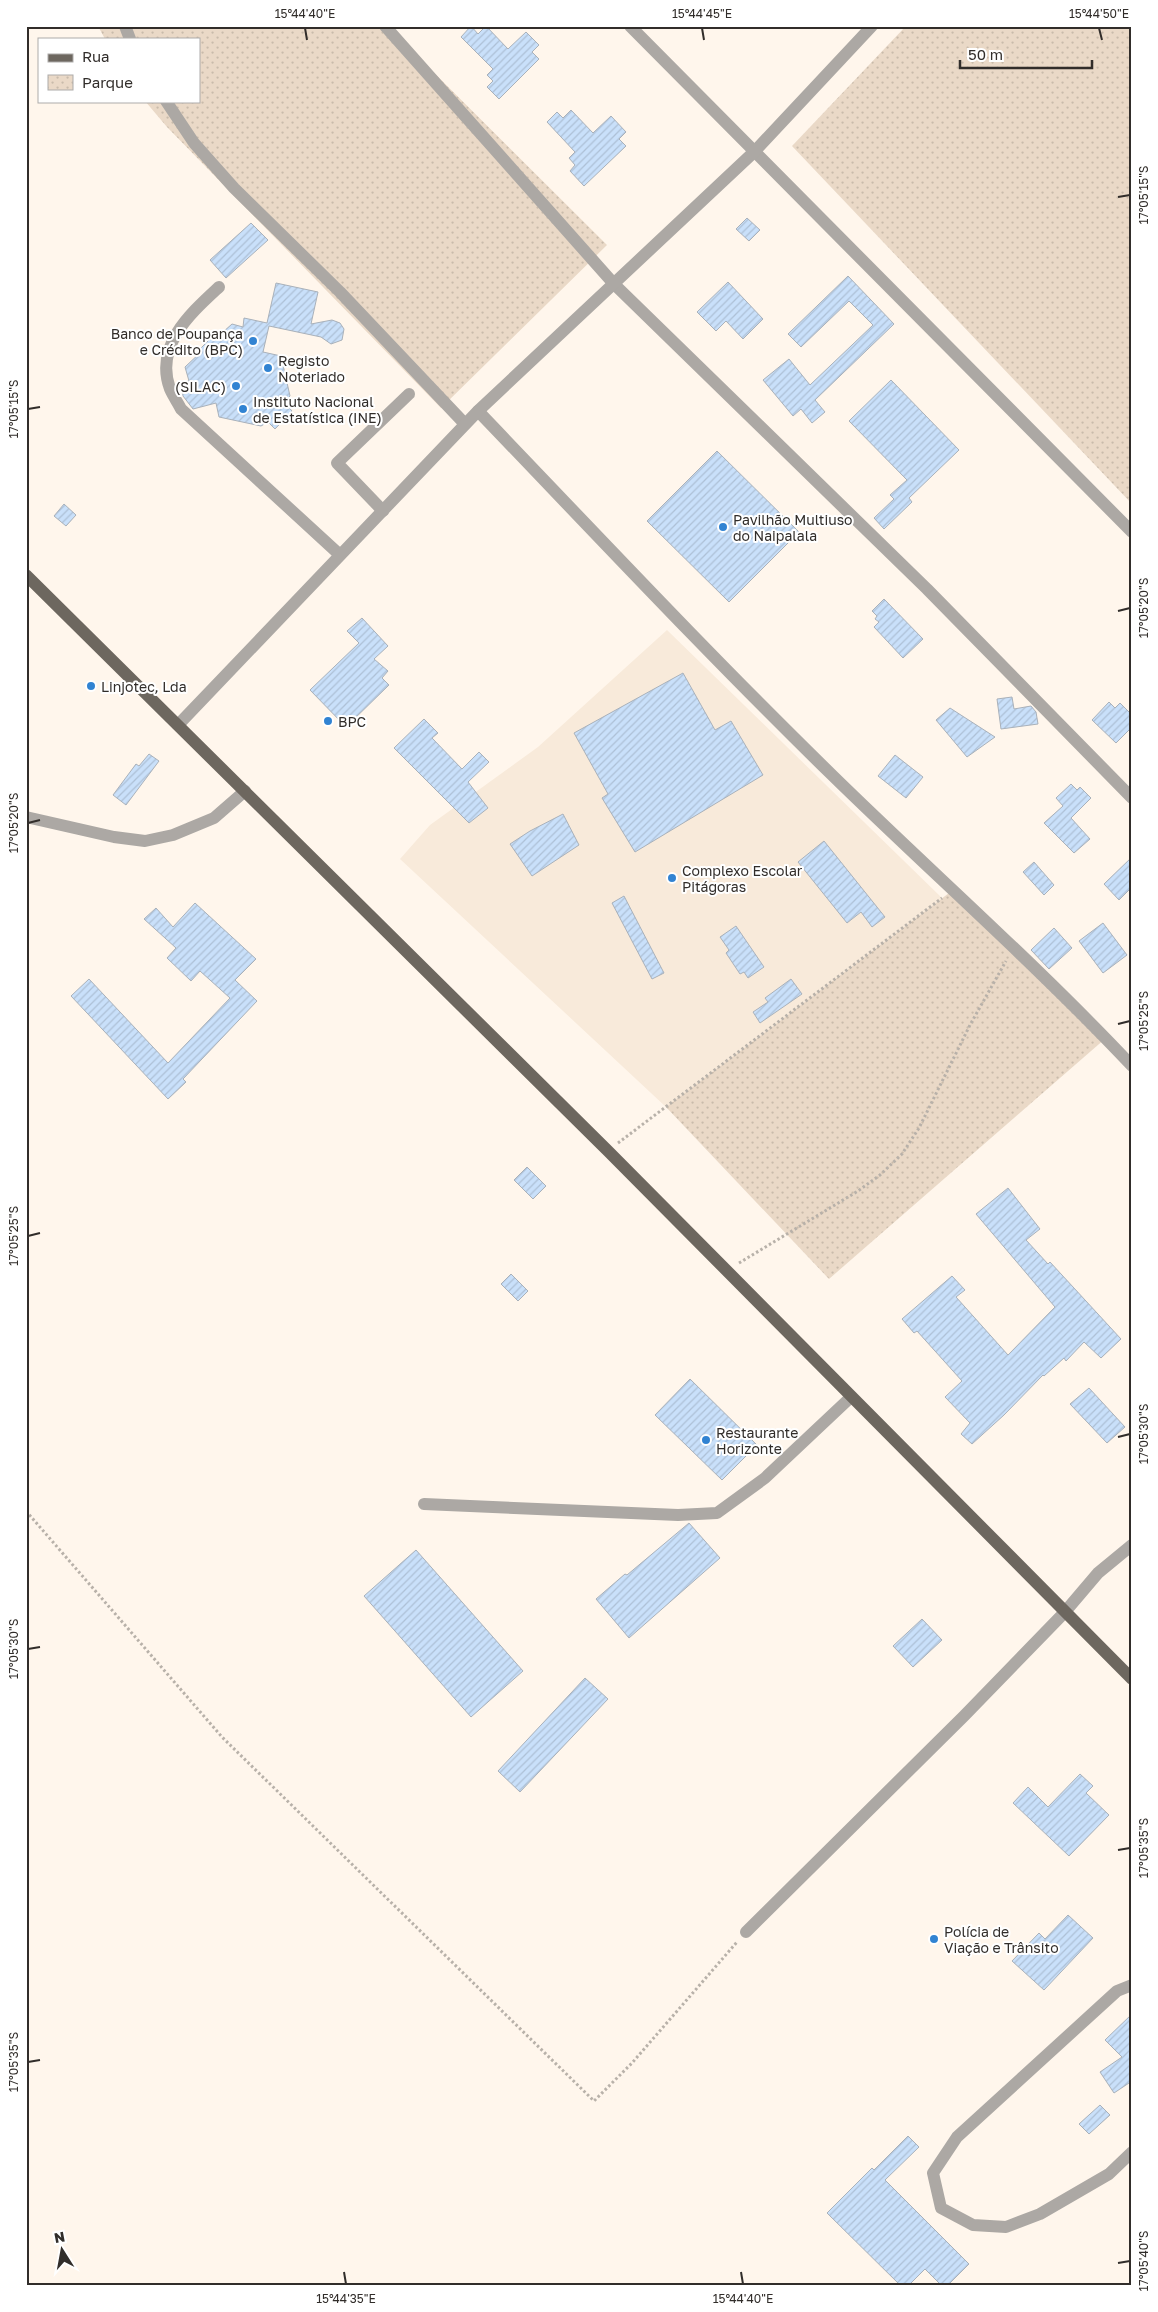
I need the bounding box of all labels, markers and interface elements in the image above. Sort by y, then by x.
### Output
text: 15°44'40"E [275,6,335,21]
text: 15°44'45"E [672,6,732,21]
text: 15°44'50"E [1069,6,1129,21]
legend [38,38,200,102]
scale bar [960,38,1093,70]
text: 50 m [968,45,1003,63]
text: Rua [82,47,109,65]
text: Parque [82,73,133,91]
text: 17°05'15"S [1136,165,1151,225]
place label: Banco de Poupança e Crédito (BPC) [111,325,243,358]
marker: Banco de Poupança e Crédito (BPC) [247,335,259,347]
place label: Registo Noteriado [278,352,345,385]
marker: Registo Noteriado [262,362,274,374]
place label: (SILAC) [175,378,226,395]
text: 17°05'15"S [6,379,21,439]
marker: (SILAC) [230,380,242,392]
place label: Instituto Nacional de Estatística (INE) [253,393,382,426]
marker: Instituto Nacional de Estatística (INE) [237,403,249,415]
place label: Pavilhão Multiuso do Naipalala [733,511,853,544]
marker: Pavilhão Multiuso do Naipalala [717,521,729,533]
text: 17°05'20"S [1136,577,1151,638]
place label: Linjotec, Lda [101,678,187,695]
marker: Linjotec, Lda [85,680,97,692]
place label: BPC [338,713,366,730]
marker: BPC [322,715,334,727]
text: 17°05'20"S [6,792,21,853]
place label: Complexo Escolar Pitágoras [682,862,803,895]
marker: Complexo Escolar Pitágoras [666,872,678,884]
text: 17°05'25"S [1136,991,1151,1051]
text: 17°05'25"S [6,1206,21,1266]
text: 17°05'30"S [1136,1403,1151,1464]
place label: Restaurante Horizonte [716,1424,798,1457]
marker: Restaurante Horizonte [700,1434,712,1446]
text: 17°05'30"S [6,1618,21,1679]
text: 17°05'35"S [1136,1818,1151,1878]
place label: Polícia de Viação e Trânsito [944,1923,1059,1956]
marker: Polícia de Viação e Trânsito [928,1933,940,1945]
text: 17°05'35"S [6,2032,21,2092]
north arrow [38,2224,88,2274]
text: N [53,2227,66,2246]
text: 17°05'40"S [1136,2230,1151,2292]
text: 15°44'35"E [316,2291,376,2306]
text: 15°44'40"E [713,2291,773,2306]

